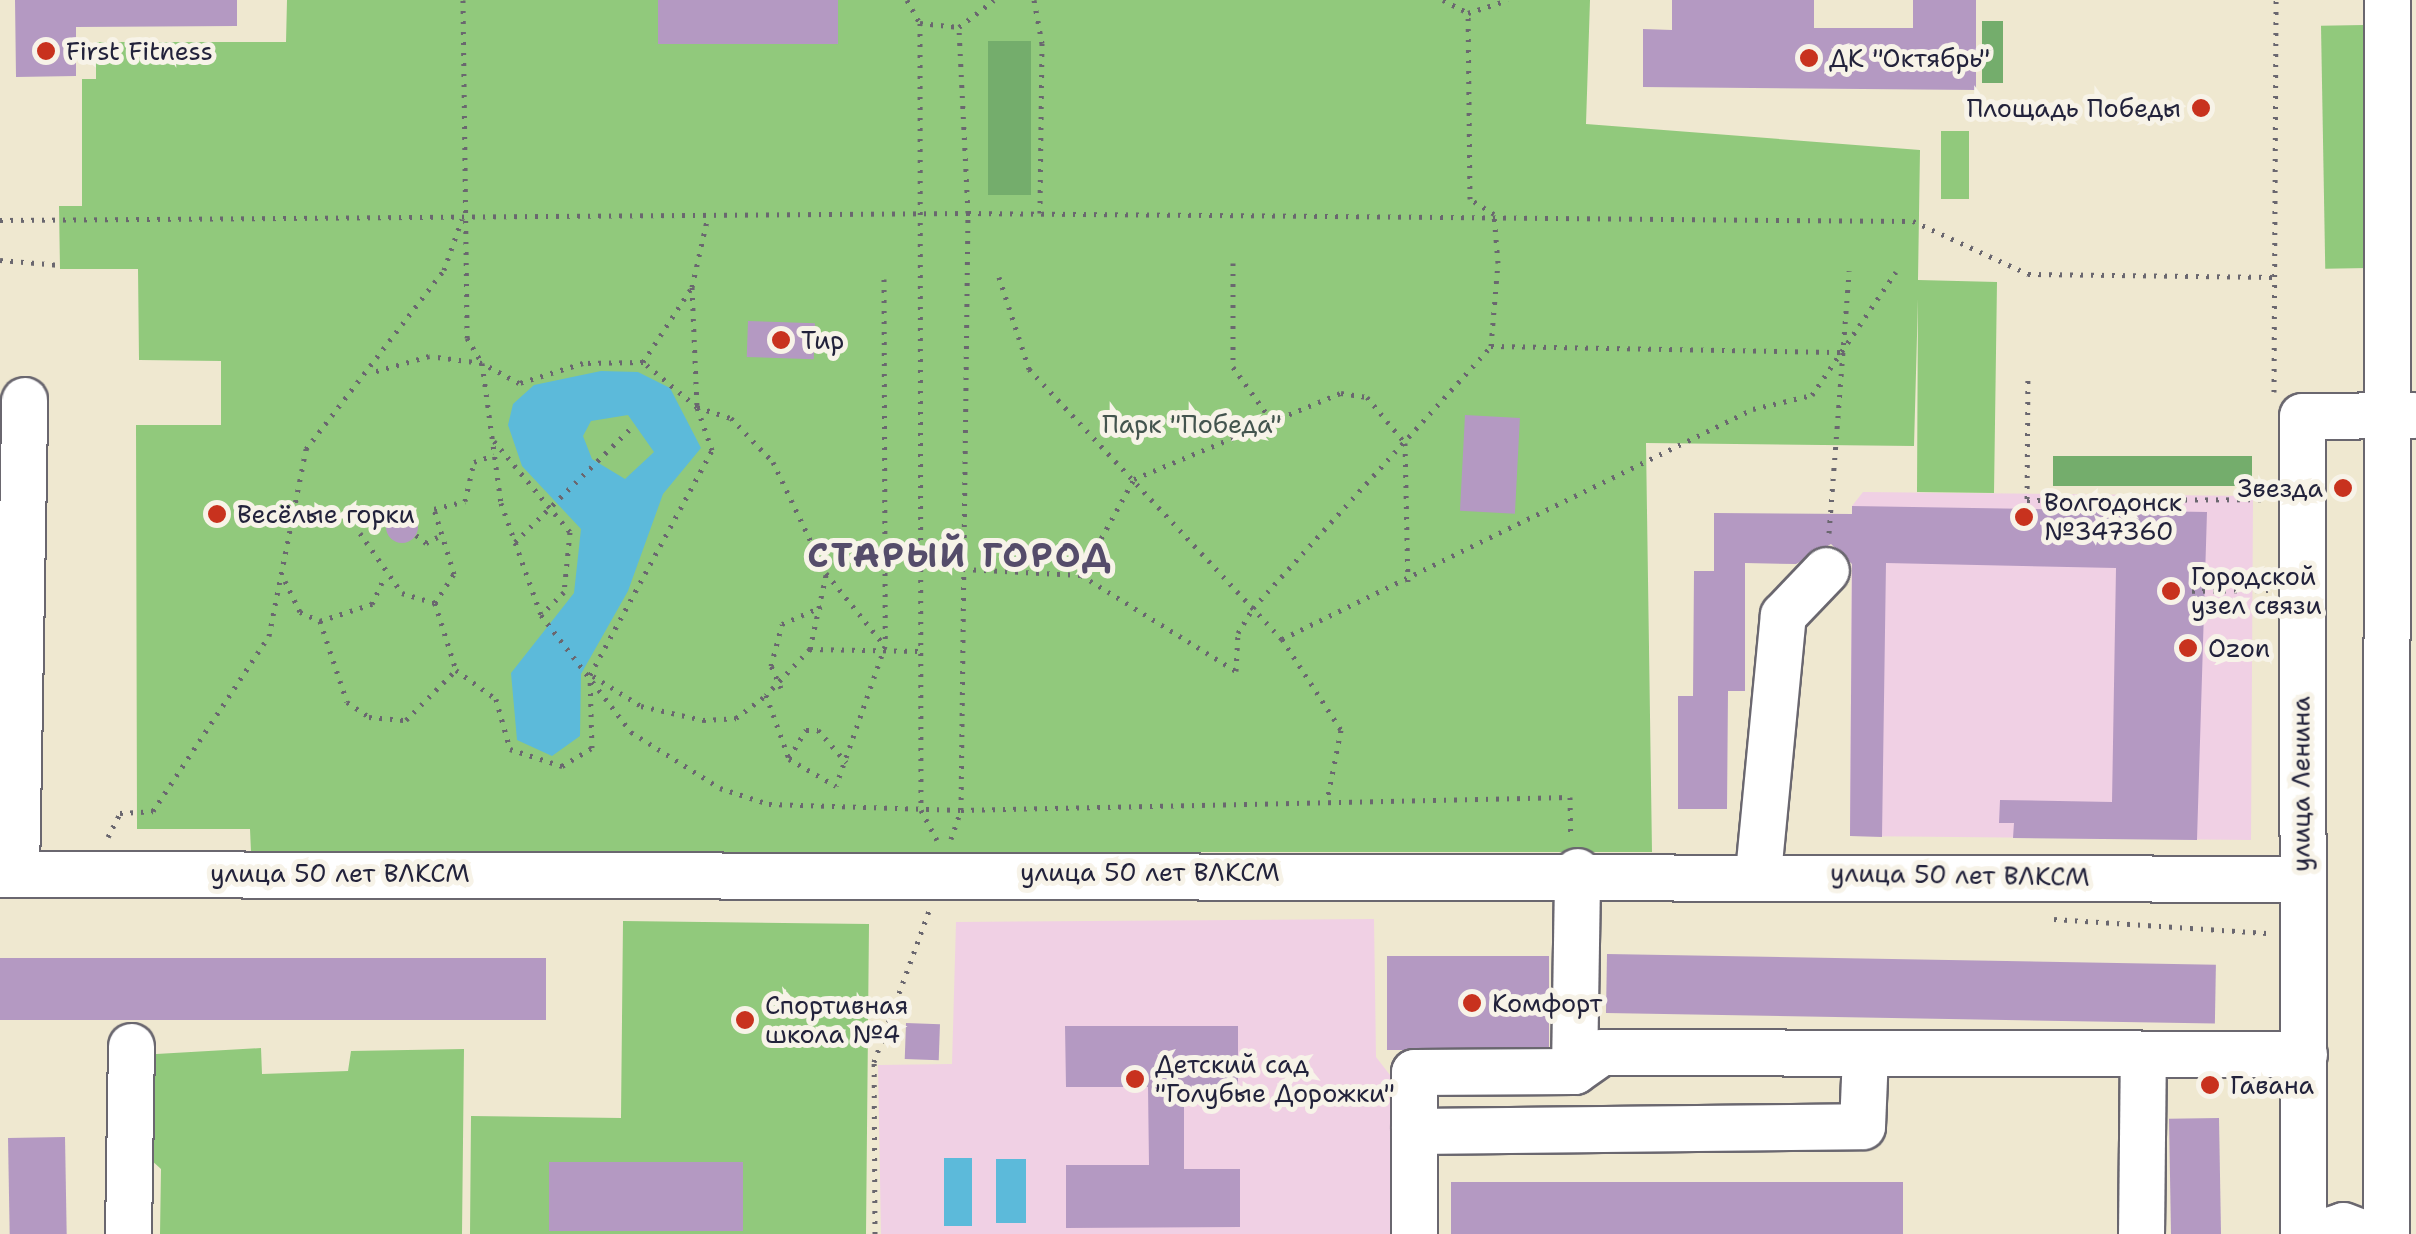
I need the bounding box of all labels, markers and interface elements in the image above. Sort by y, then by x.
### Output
place label: First Fitness [66,36,213,66]
marker: First Fitness [35,40,57,62]
place label: ДК "Октябрь" [1829,43,1990,73]
marker: ДК "Октябрь" [1798,47,1820,69]
place label: Площадь Победы [1967,93,2181,123]
marker: Площадь Победы [2190,97,2212,119]
place label: Тир [801,325,844,355]
marker: Тир [770,329,792,351]
park label: Парк "Победа" [1102,409,1282,439]
place label: Звезда [2237,473,2323,503]
marker: Звезда [2332,477,2354,499]
place label: Волгодонск №347360 [2044,488,2182,547]
place label: Весёлые горки [237,499,415,529]
marker: Весёлые горки [206,503,228,525]
marker: Волгодонск №347360 [2013,506,2035,528]
district label: СТАРЫЙ ГОРОД [807,534,1113,576]
place label: Городской узел связи [2191,562,2322,621]
marker: Городской узел связи [2160,580,2182,602]
place label: Ozon [2208,633,2270,663]
marker: Ozon [2177,637,2199,659]
street label: улица Ленина [2286,696,2316,872]
street label: улица 50 лет ВЛКСМ [1020,857,1280,887]
street label: улица 50 лет ВЛКСМ [210,858,470,888]
street label: улица 50 лет ВЛКСМ [1830,858,2090,892]
place label: Комфорт [1492,988,1602,1018]
place label: Спортивная школа №4 [765,991,908,1050]
marker: Комфорт [1461,992,1483,1014]
marker: Спортивная школа №4 [734,1009,756,1031]
place label: Детский сад "Голубые Дорожки" [1155,1050,1395,1109]
marker: Детский сад "Голубые Дорожки" [1124,1068,1146,1090]
place label: Гавана [2230,1070,2314,1100]
marker: Гавана [2199,1074,2221,1096]

